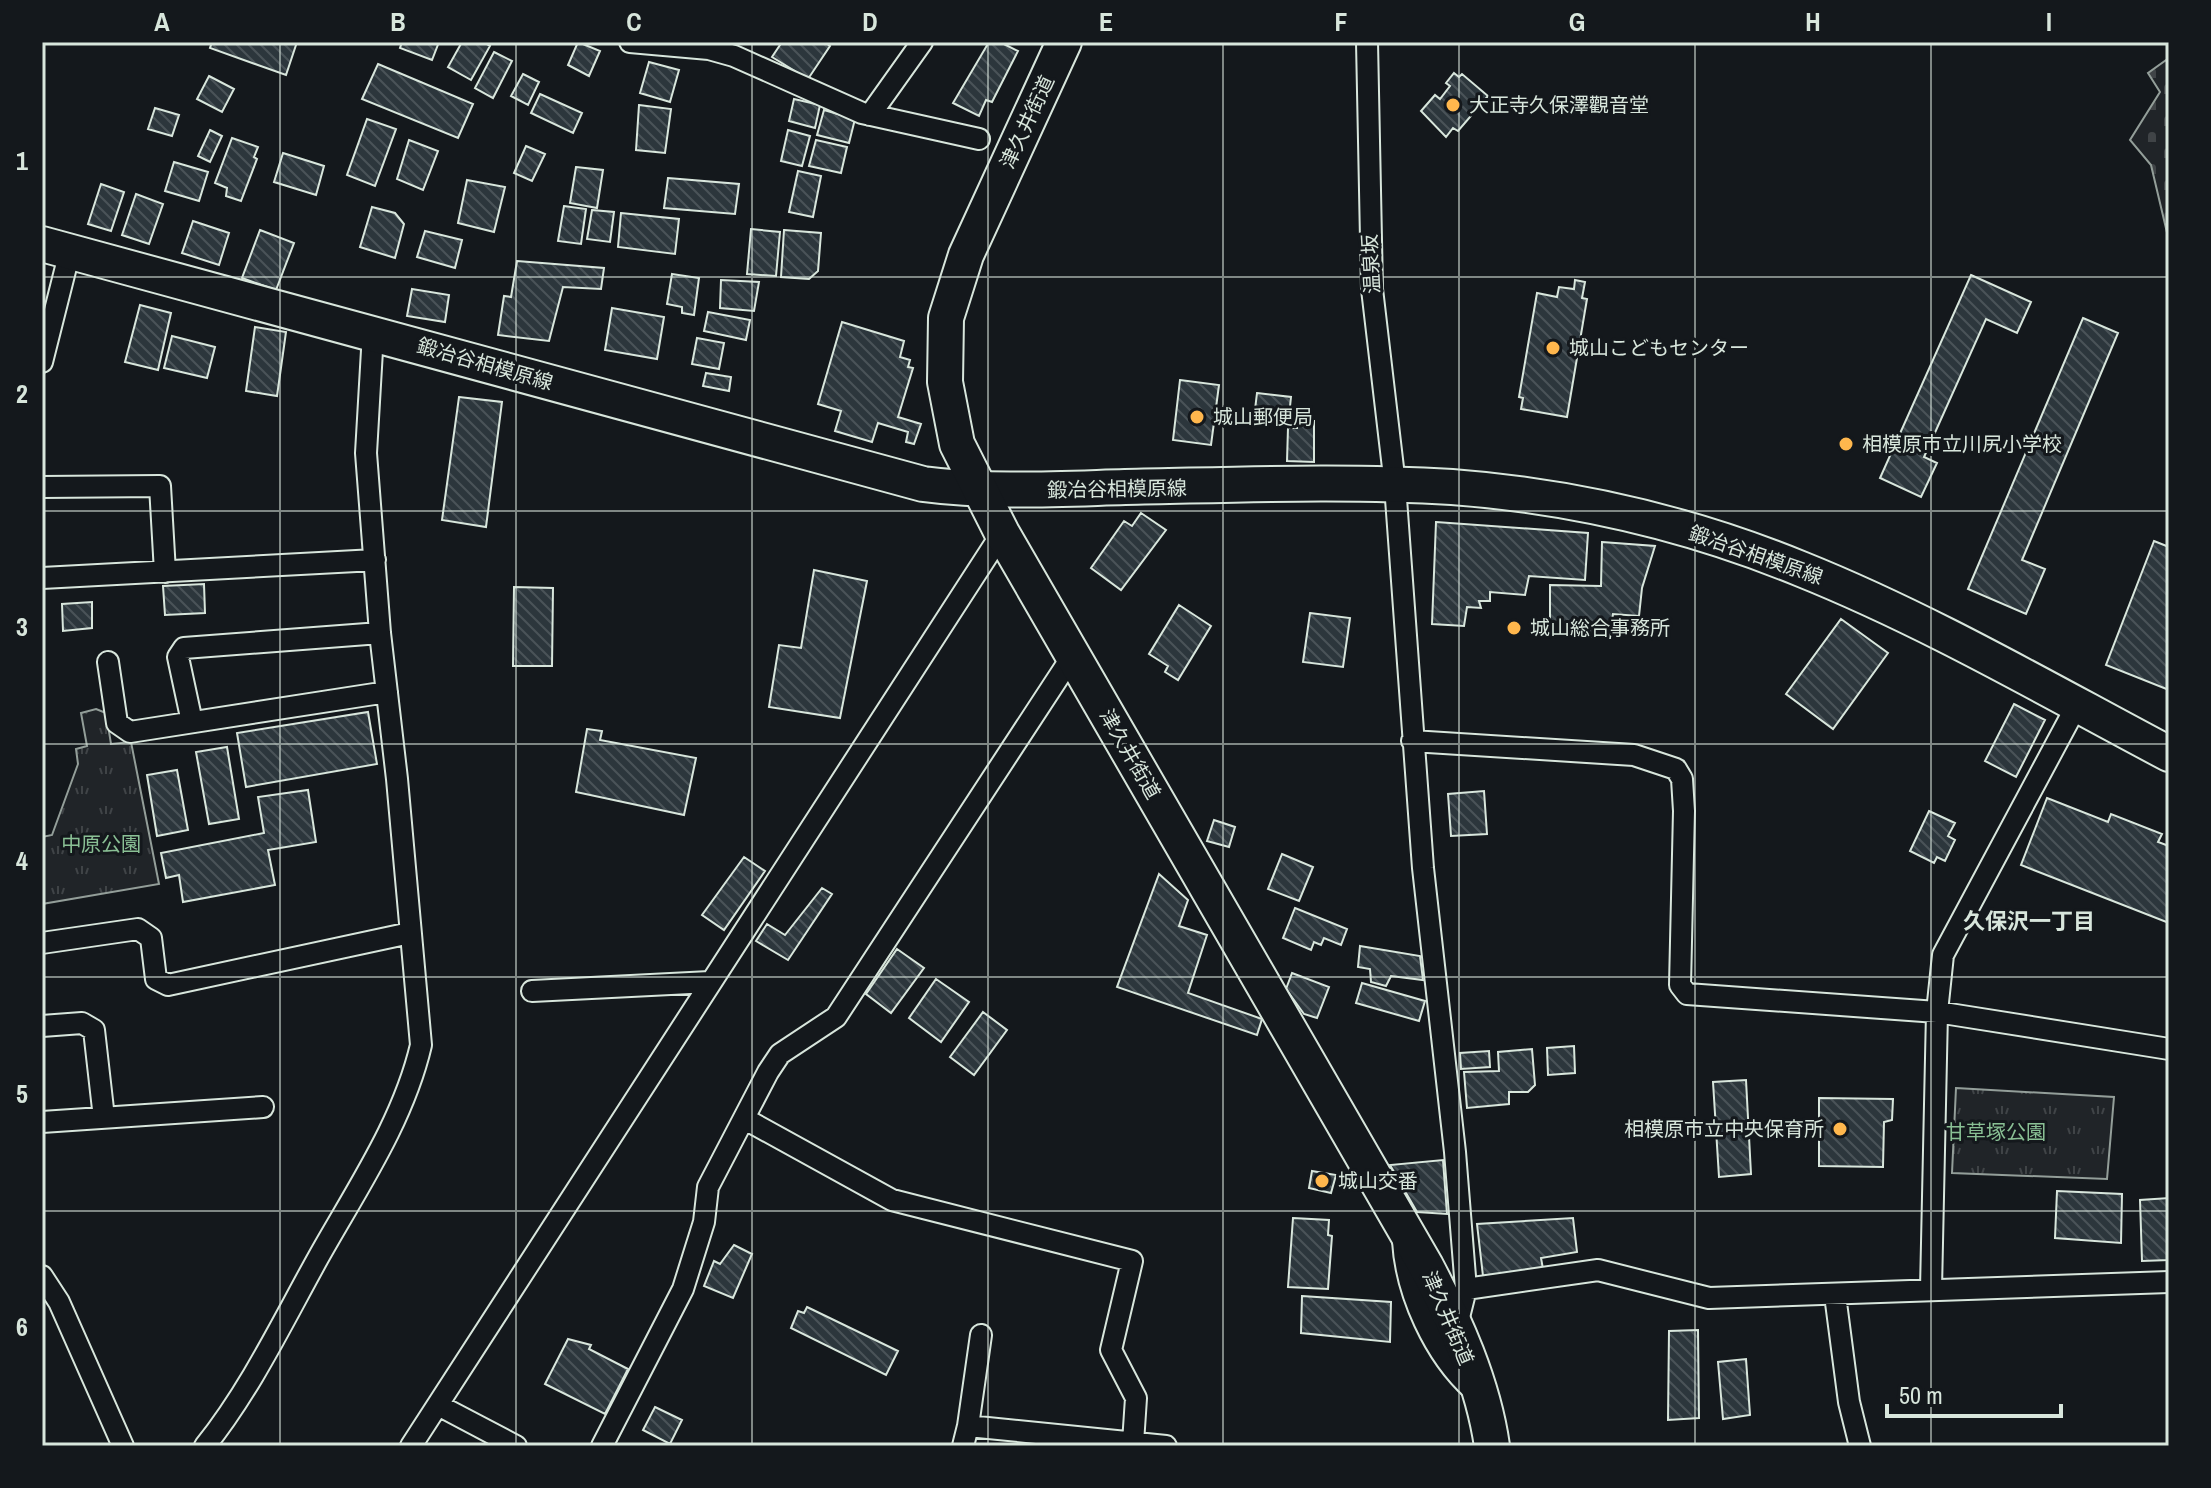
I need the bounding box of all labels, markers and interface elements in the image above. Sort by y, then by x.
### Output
text: A [154,4,170,39]
text: B [390,4,406,39]
text: C [626,4,642,39]
text: D [862,4,878,39]
text: E [1099,4,1113,39]
text: F [1334,4,1348,39]
text: G [1569,4,1585,39]
text: H [1805,4,1821,39]
text: I [2046,4,2052,39]
street label: 津久井街道 [993,71,1060,173]
place label: 大正寺久保澤觀音堂 [1469,91,1649,118]
marker: 大正寺久保澤觀音堂 [1444,96,1462,114]
text: 1 [16,143,28,178]
street label: 温泉坂 [1355,233,1386,295]
street label: 鍛冶谷相模原線 [414,331,556,396]
place label: 城山こどもセンター [1569,334,1749,361]
marker: 城山こどもセンター [1544,339,1562,357]
text: 2 [16,376,28,411]
place label: 城山郵便局 [1213,403,1313,430]
marker: 城山郵便局 [1188,408,1206,426]
place label: 相模原市立川尻小学校 [1862,430,2062,457]
marker: 相模原市立川尻小学校 [1837,435,1855,453]
street label: 鍛冶谷相模原線 [1047,474,1187,503]
street label: 鍛冶谷相模原線 [1686,519,1827,590]
text: 3 [16,609,28,644]
place label: 城山総合事務所 [1530,614,1670,641]
marker: 城山総合事務所 [1505,619,1523,637]
street label: 津久井街道 [1094,704,1167,804]
park label: 中原公園 [61,830,141,857]
text: 4 [16,843,28,878]
district label: 久保沢一丁目 [1963,906,2095,936]
text: 5 [16,1076,28,1111]
place label: 相模原市立中央保育所 [1624,1115,1824,1142]
park label: 甘草塚公園 [1946,1118,2046,1145]
marker: 相模原市立中央保育所 [1831,1120,1849,1138]
place label: 城山交番 [1338,1167,1418,1194]
marker: 城山交番 [1313,1172,1331,1190]
street label: 津久井街道 [1416,1267,1480,1369]
text: 6 [16,1309,28,1344]
scale bar [1887,1368,2061,1418]
text: 50 m [1899,1379,1943,1411]

